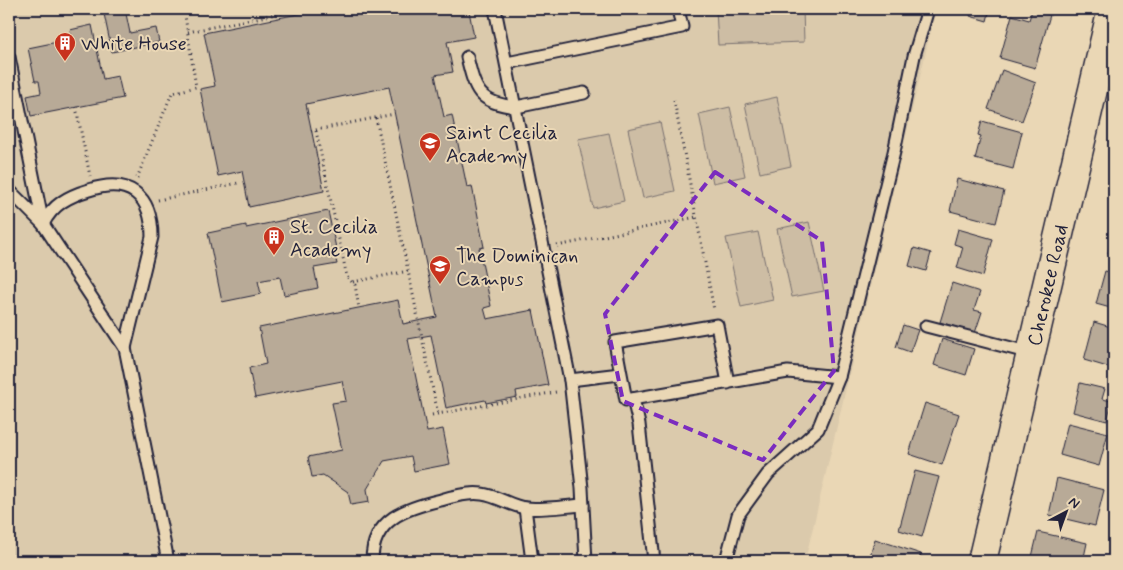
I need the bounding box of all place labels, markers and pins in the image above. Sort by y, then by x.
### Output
building icon: White House [53,31,77,62]
place label: White House [81,31,187,58]
place label: Saint Cecilia Academy [446,120,558,170]
school or university icon: Saint Cecilia Academy [418,131,442,162]
place label: St. Cecilia Academy [290,214,378,264]
building icon: St. Cecilia Academy [262,225,286,256]
place label: The Dominican Campus [456,243,578,293]
school or university icon: The Dominican Campus [428,254,452,285]

